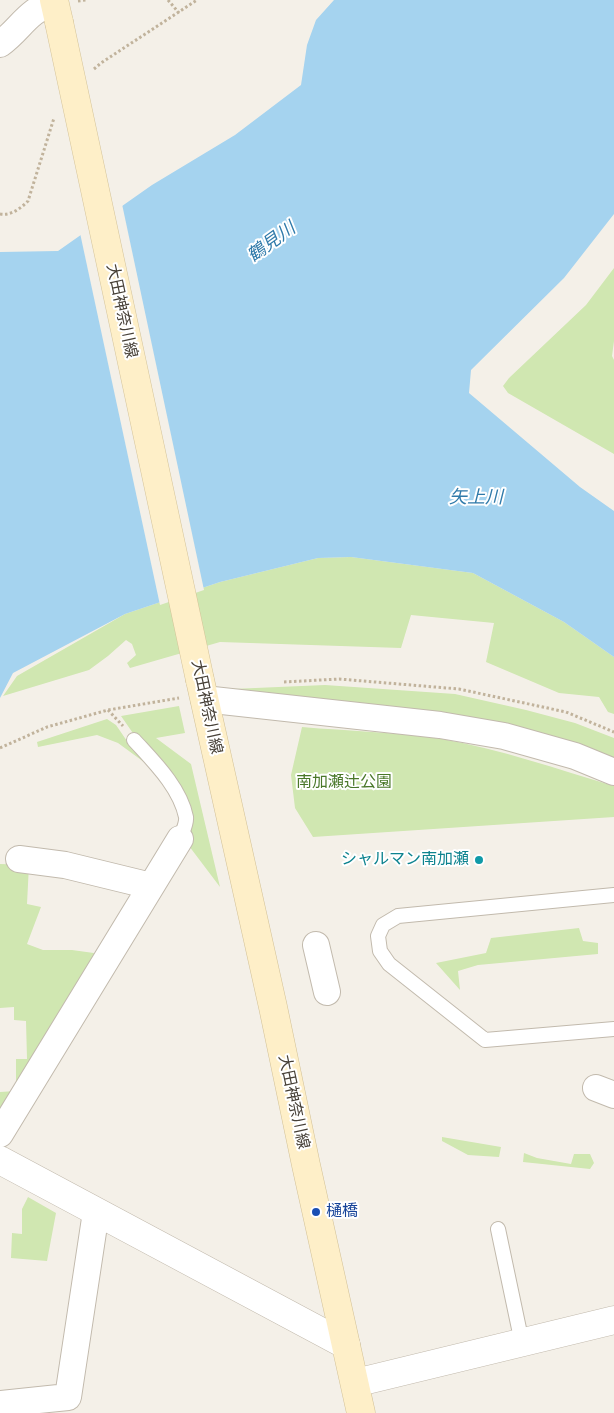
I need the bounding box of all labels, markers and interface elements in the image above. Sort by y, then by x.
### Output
water label: 鶴見川 [244,218,300,268]
street label: 大田神奈川線 [102,262,140,360]
water label: 矢上川 [449,487,503,509]
street label: 大田神奈川線 [187,658,225,756]
park label: 南加瀬辻公園 [296,773,392,793]
place label: シャルマン南加瀬 [341,850,469,870]
marker: シャルマン南加瀬 [473,854,485,866]
street label: 大田神奈川線 [274,1053,312,1151]
place label: 樋橋 [326,1202,358,1222]
marker: 樋橋 [310,1206,322,1218]

